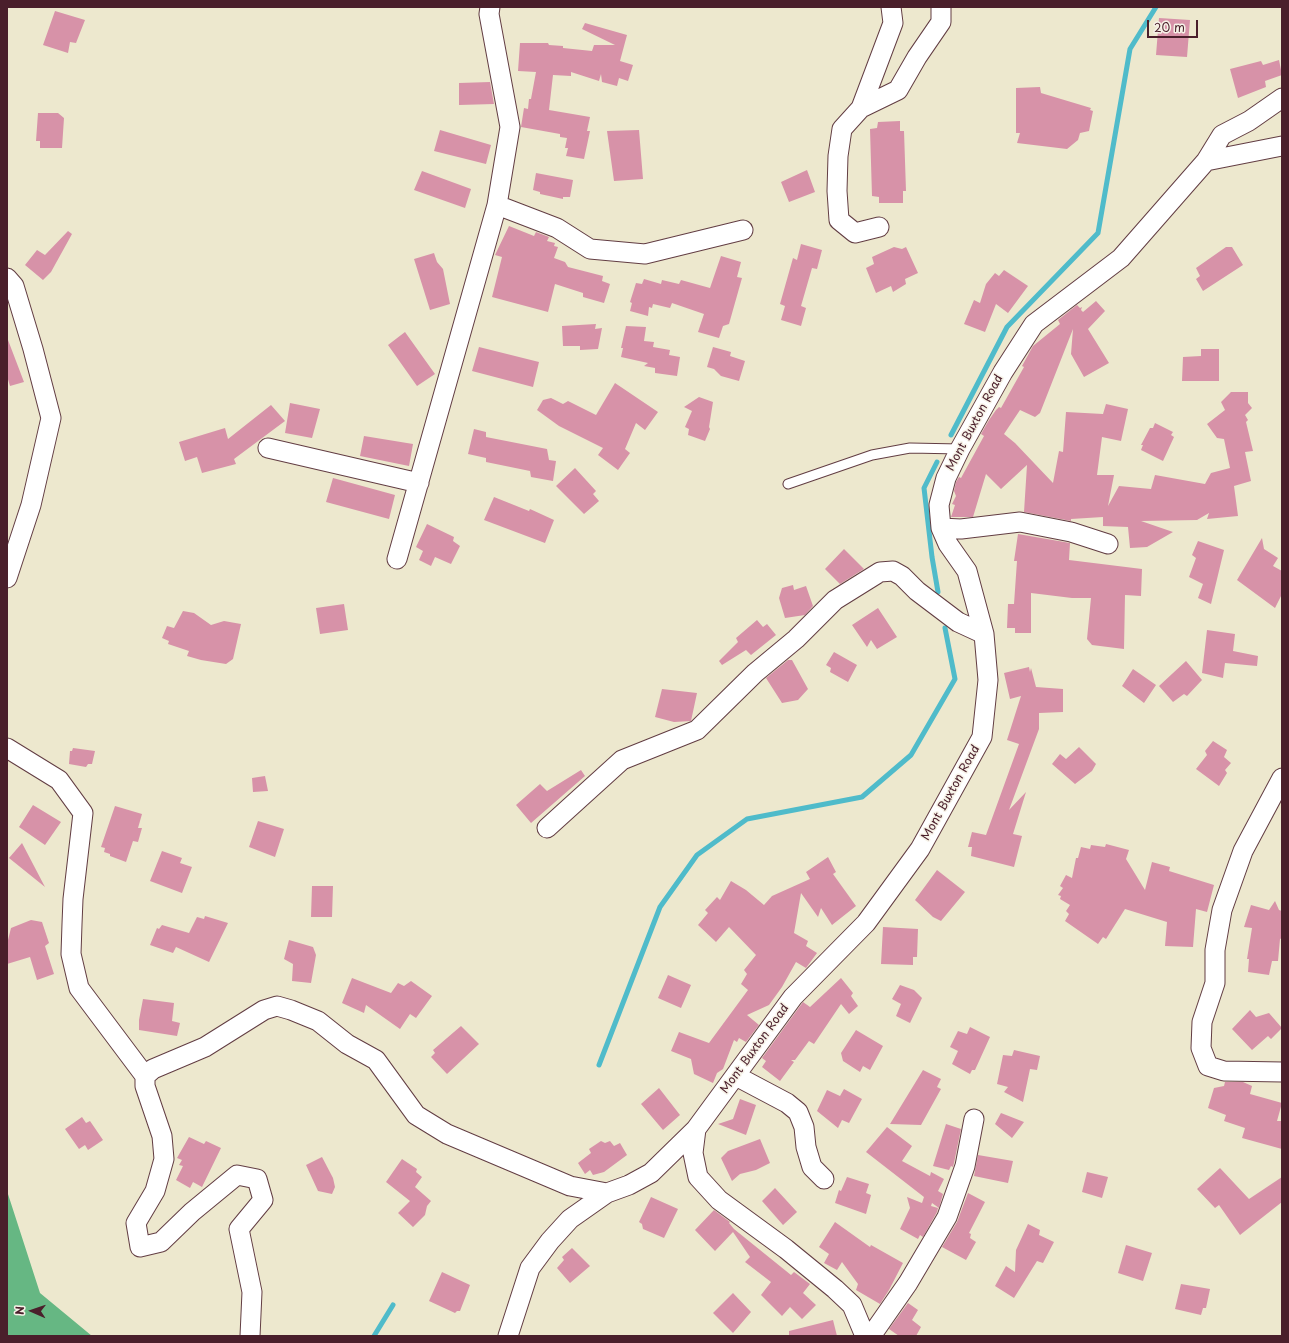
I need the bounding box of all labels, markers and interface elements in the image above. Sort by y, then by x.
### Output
scale bar [1149,12,1200,38]
text: 20 m [1154,18,1185,36]
street label: Mont Buxton Road [944,372,1006,474]
street label: Mont Buxton Road [919,743,983,843]
street label: Mont Buxton Road [718,1002,792,1096]
north arrow [12,1291,52,1331]
text: N [11,1306,28,1315]

